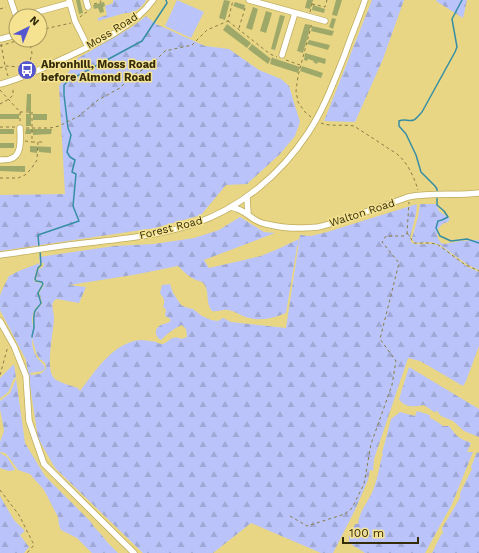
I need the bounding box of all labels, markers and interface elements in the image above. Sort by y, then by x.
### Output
north arrow [8,8,48,48]
street label: Moss Road [84,10,140,52]
text: N [27,14,42,29]
place label: Abronhill, Moss Road before Almond Road [41,58,156,84]
bus stop icon: Abronhill, Moss Road before Almond Road [16,59,38,81]
street label: Walton Road [328,196,396,230]
street label: Forest Road [138,214,204,242]
scale bar [343,519,418,545]
text: 100 m [349,526,384,540]

